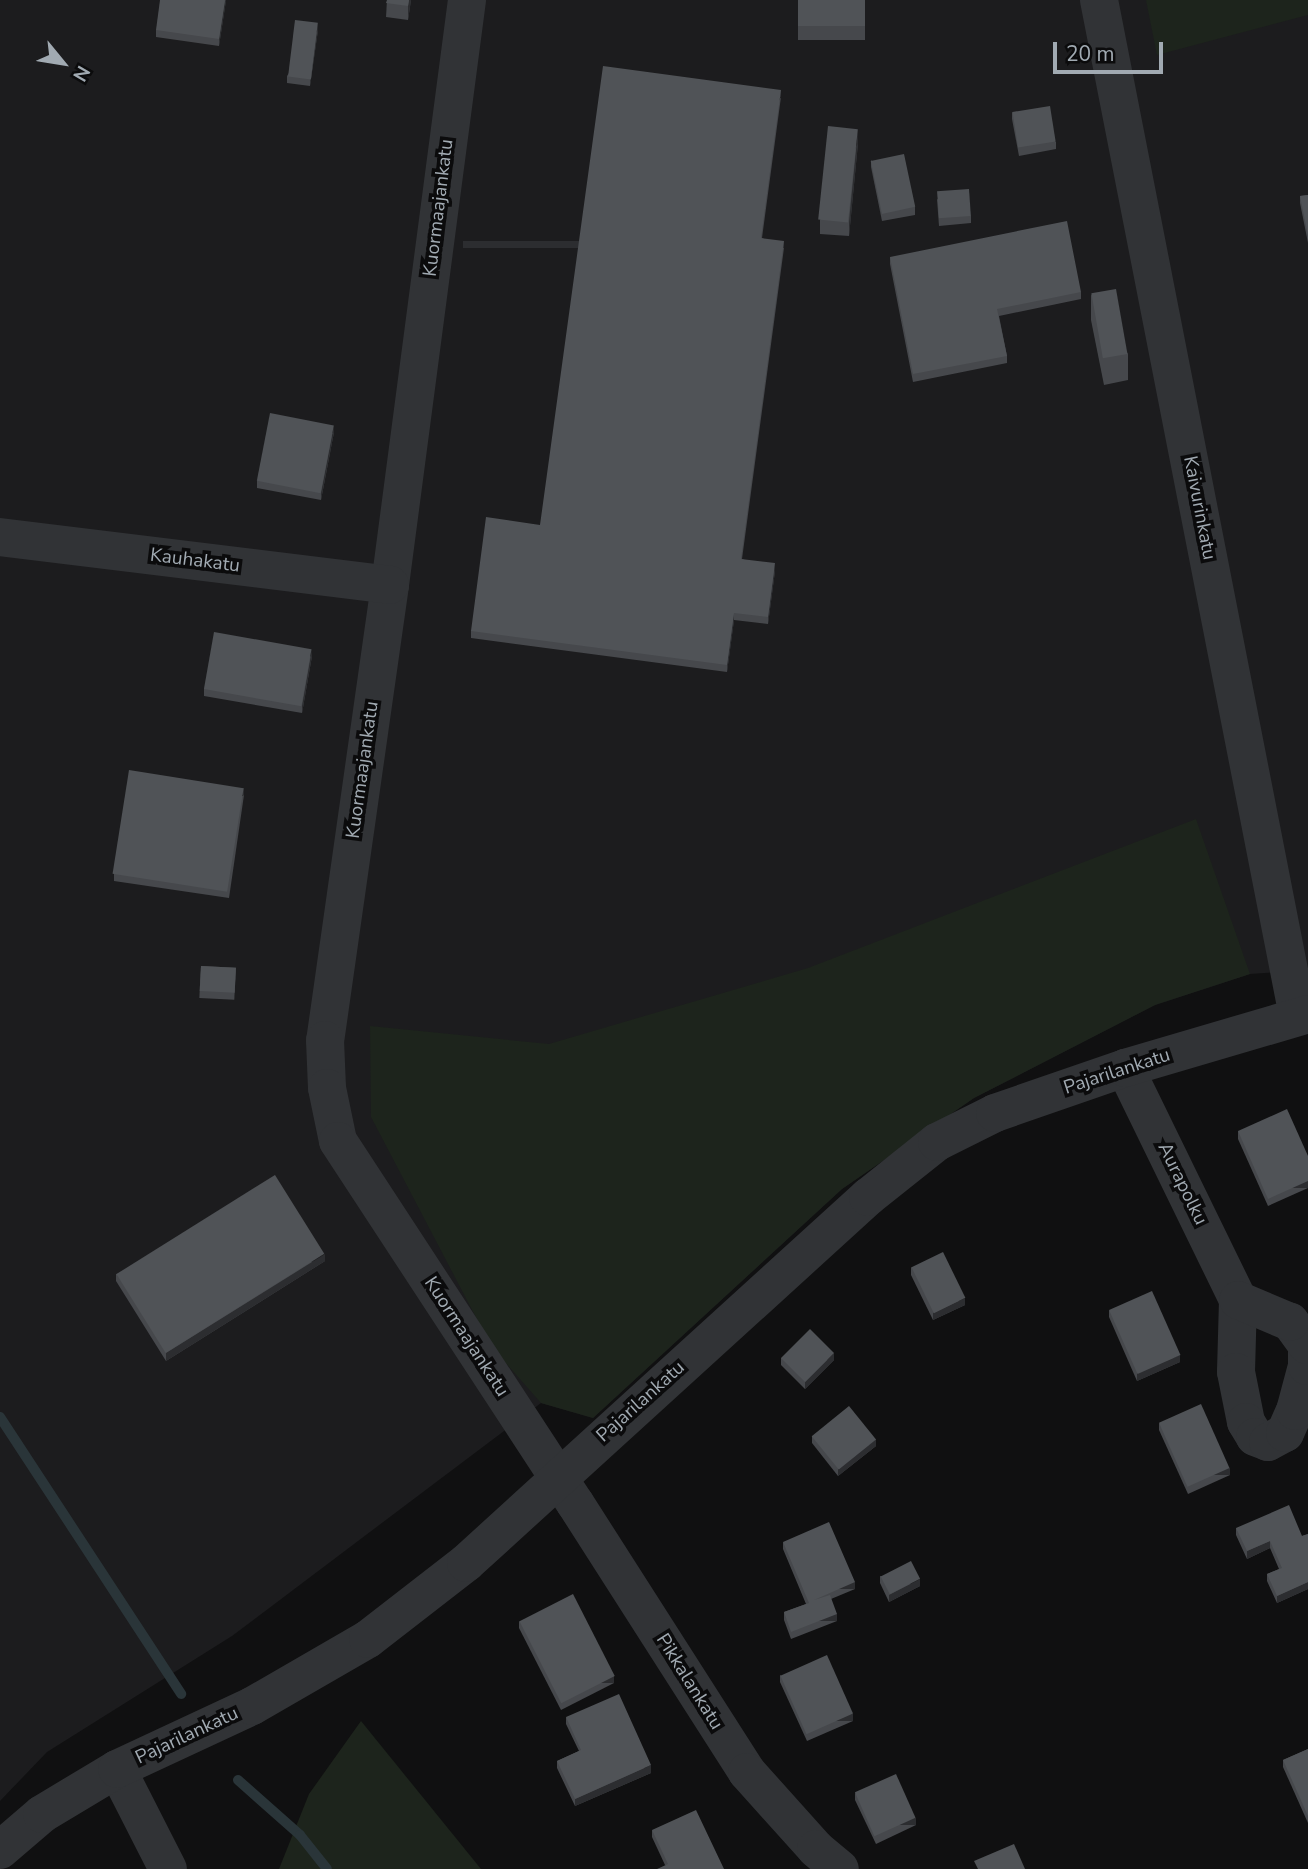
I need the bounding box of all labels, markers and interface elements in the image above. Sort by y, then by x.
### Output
north arrow [28,28,98,98]
scale bar [1056,28,1166,72]
text: 20 m [1066,40,1115,68]
text: N [66,61,96,86]
street label: Kuormaajankatu [419,138,459,278]
street label: Kaivurinkatu [1178,454,1220,562]
street label: Kauhakatu [149,544,241,578]
street label: Kuormaajankatu [342,700,384,840]
street label: Pajarilankatu [1061,1044,1173,1100]
street label: Aurapolku [1152,1139,1212,1229]
street label: Kuormaajankatu [419,1273,513,1401]
street label: Pajarilankatu [592,1357,690,1447]
street label: Pikkalankatu [651,1630,727,1734]
street label: Pajarilankatu [132,1702,242,1770]

